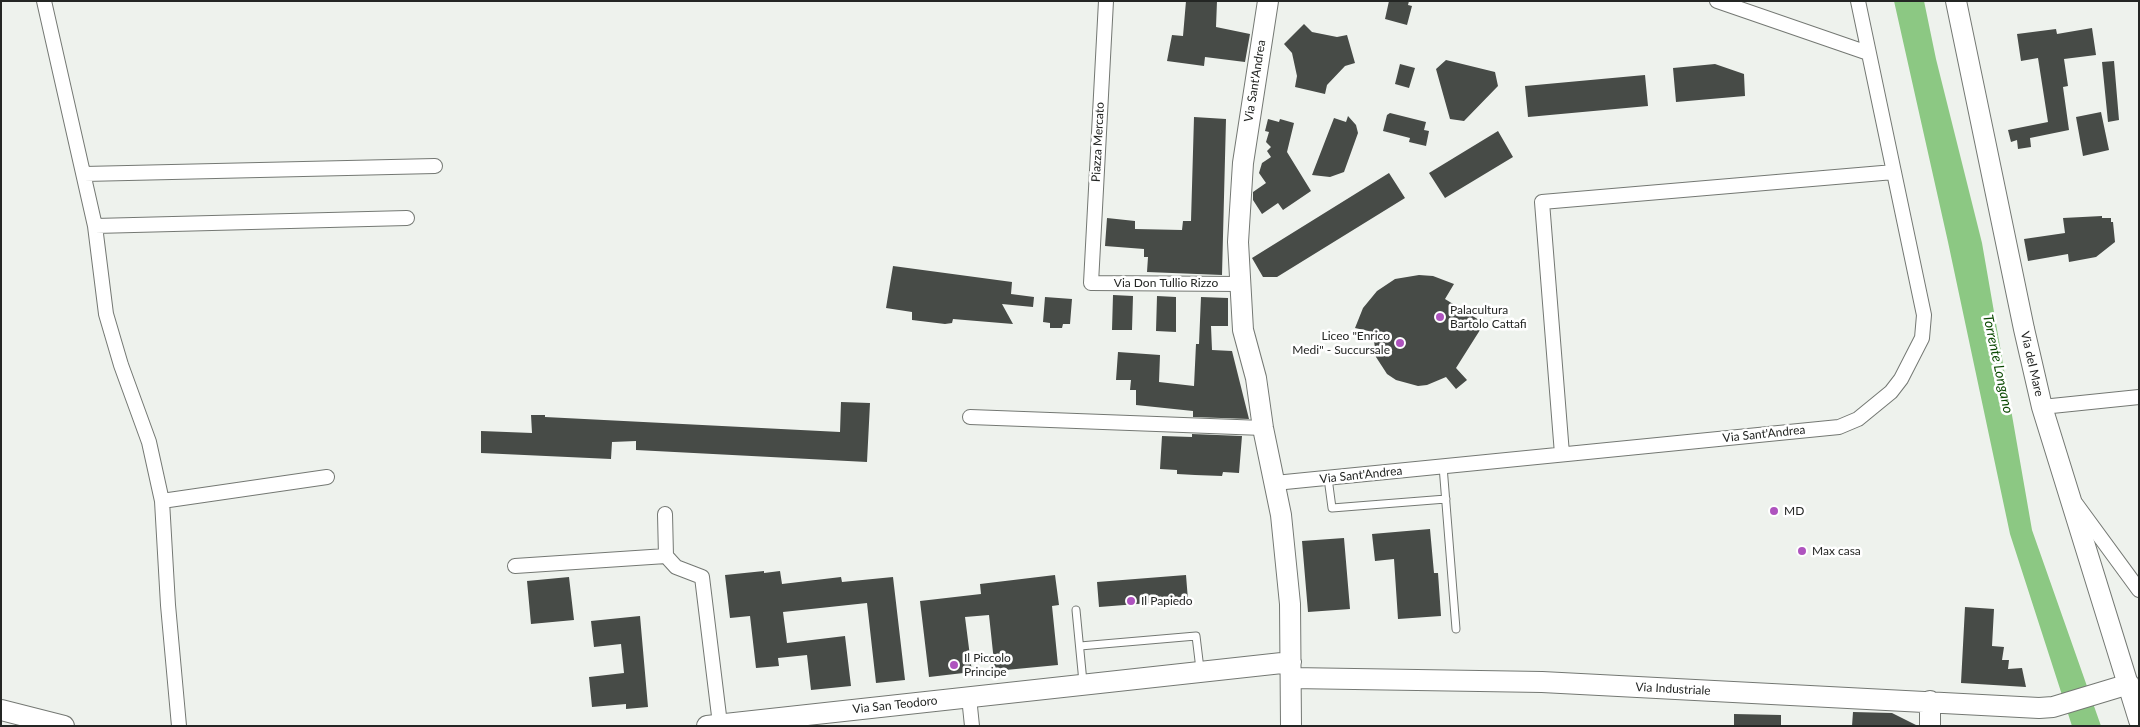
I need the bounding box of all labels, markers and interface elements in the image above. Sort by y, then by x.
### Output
street label: Via Sant'Andrea [1241,39,1269,123]
street label: Piazza Mercato [1089,102,1107,182]
street label: Via Don Tullio Rizzo [1114,276,1218,290]
place label: Palacultura Bartolo Cattafi [1450,303,1527,331]
marker: Palacultura Bartolo Cattafi [1434,311,1446,323]
water label: Torrente Longano [1979,313,2017,415]
place label: Liceo "Enrico Medi" - Succursale [1292,329,1390,357]
street label: Via del Mare [2018,330,2046,398]
marker: Liceo "Enrico Medi" - Succursale [1394,337,1406,349]
street label: Via Sant'Andrea [1722,422,1806,446]
street label: Via Sant'Andrea [1319,463,1403,487]
place label: MD [1784,504,1804,518]
marker: MD [1768,505,1780,517]
place label: Max casa [1812,544,1861,558]
marker: Max casa [1796,545,1808,557]
place label: Il Papiedo [1141,594,1193,608]
marker: Il Papiedo [1125,595,1137,607]
place label: Il Piccolo Principe [964,651,1011,679]
marker: Il Piccolo Principe [948,659,960,671]
street label: Via Industriale [1635,680,1711,698]
street label: Via San Teodoro [852,693,938,717]

